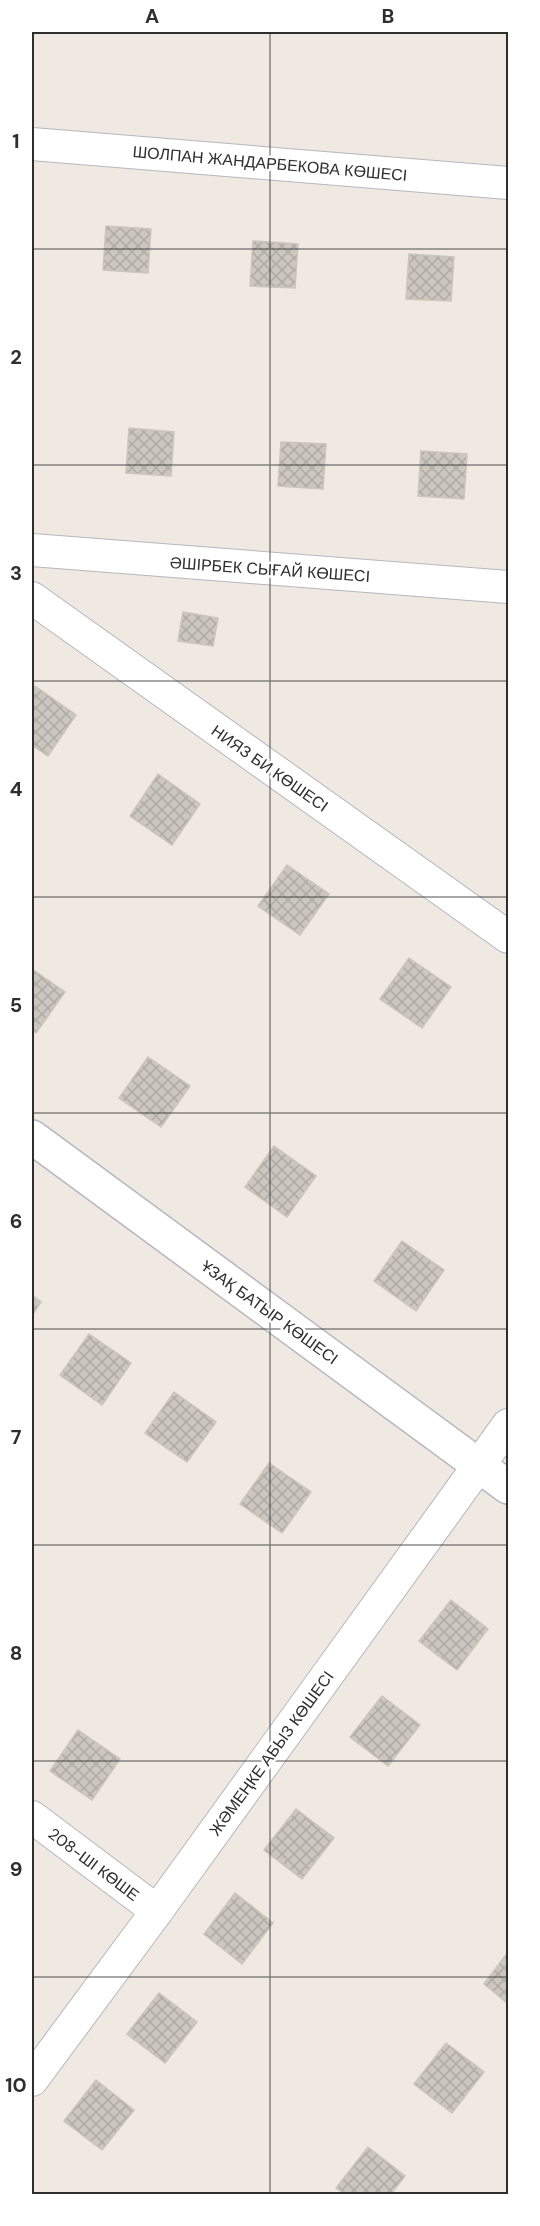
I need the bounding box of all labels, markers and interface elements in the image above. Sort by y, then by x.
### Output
text: A [145,3,159,29]
text: B [382,3,394,29]
text: 1 [12,128,20,154]
street label: ШОЛПАН ЖАНДАРБЕКОВА КӨШЕСІ [132,141,408,186]
text: 2 [10,344,22,370]
street label: ӘШІРБЕК СЫҒАЙ КӨШЕСІ [169,552,371,587]
text: 3 [10,560,22,586]
street label: НИЯЗ БИ КӨШЕСІ [207,720,332,817]
text: 4 [10,776,23,802]
text: 5 [10,992,22,1018]
text: 6 [10,1208,22,1234]
street label: ҰЗАҚ БАТЫР КӨШЕСІ [197,1256,342,1369]
text: 7 [11,1424,22,1450]
text: 8 [10,1640,22,1666]
street label: ЖӘМЕҢКЕ АБЫЗ КӨШЕСІ [204,1667,338,1840]
street label: 208-ШІ КӨШЕ [44,1823,143,1906]
text: 9 [10,1856,22,1882]
text: 10 [5,2072,27,2098]

